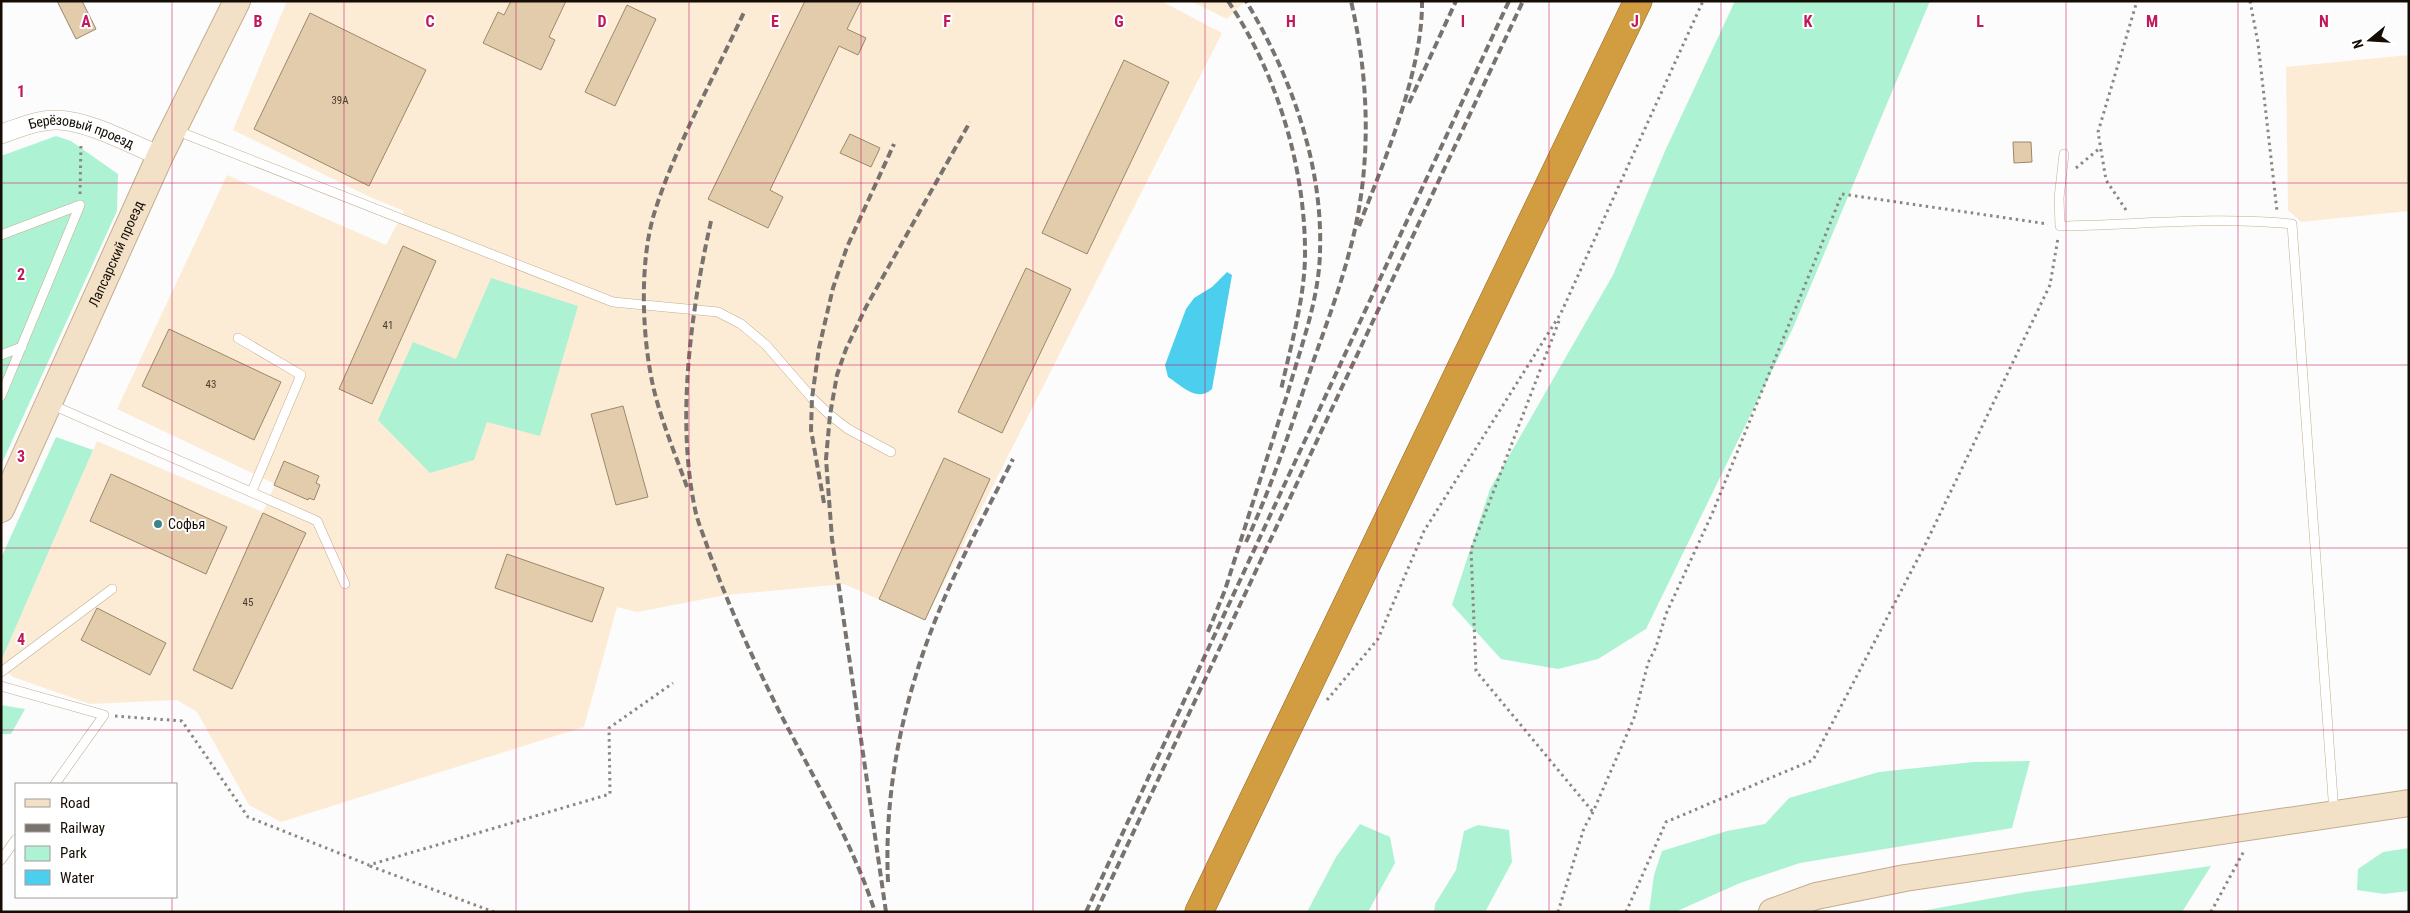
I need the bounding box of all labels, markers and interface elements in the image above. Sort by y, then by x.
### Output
text: A [81,12,91,31]
text: B [254,12,263,31]
text: C [425,12,435,31]
text: D [597,12,607,31]
text: E [771,12,779,31]
text: F [943,12,951,31]
text: G [1114,12,1124,31]
text: H [1286,12,1296,31]
text: I [1461,12,1465,31]
text: J [1631,12,1639,31]
text: K [1804,12,1813,31]
text: L [1976,12,1984,31]
text: M [2146,12,2158,31]
text: N [2319,12,2329,31]
north arrow [2345,15,2395,65]
text: N [2349,37,2367,51]
text: 1 [17,82,25,101]
house number: 39А [331,94,349,107]
street label: Берёзовый проезд [27,112,137,152]
street label: Лапсарский проезд [85,198,147,309]
text: 2 [17,265,25,284]
house number: 41 [383,319,393,332]
house number: 43 [206,378,216,391]
text: 3 [17,447,25,466]
place label: Софья [168,516,205,532]
marker: Софья [152,518,164,530]
house number: 45 [243,596,253,609]
text: 4 [17,630,25,649]
legend [15,783,178,898]
text: Road [60,794,90,812]
text: Railway [60,819,105,837]
text: Park [60,844,87,862]
text: Water [60,869,95,887]

